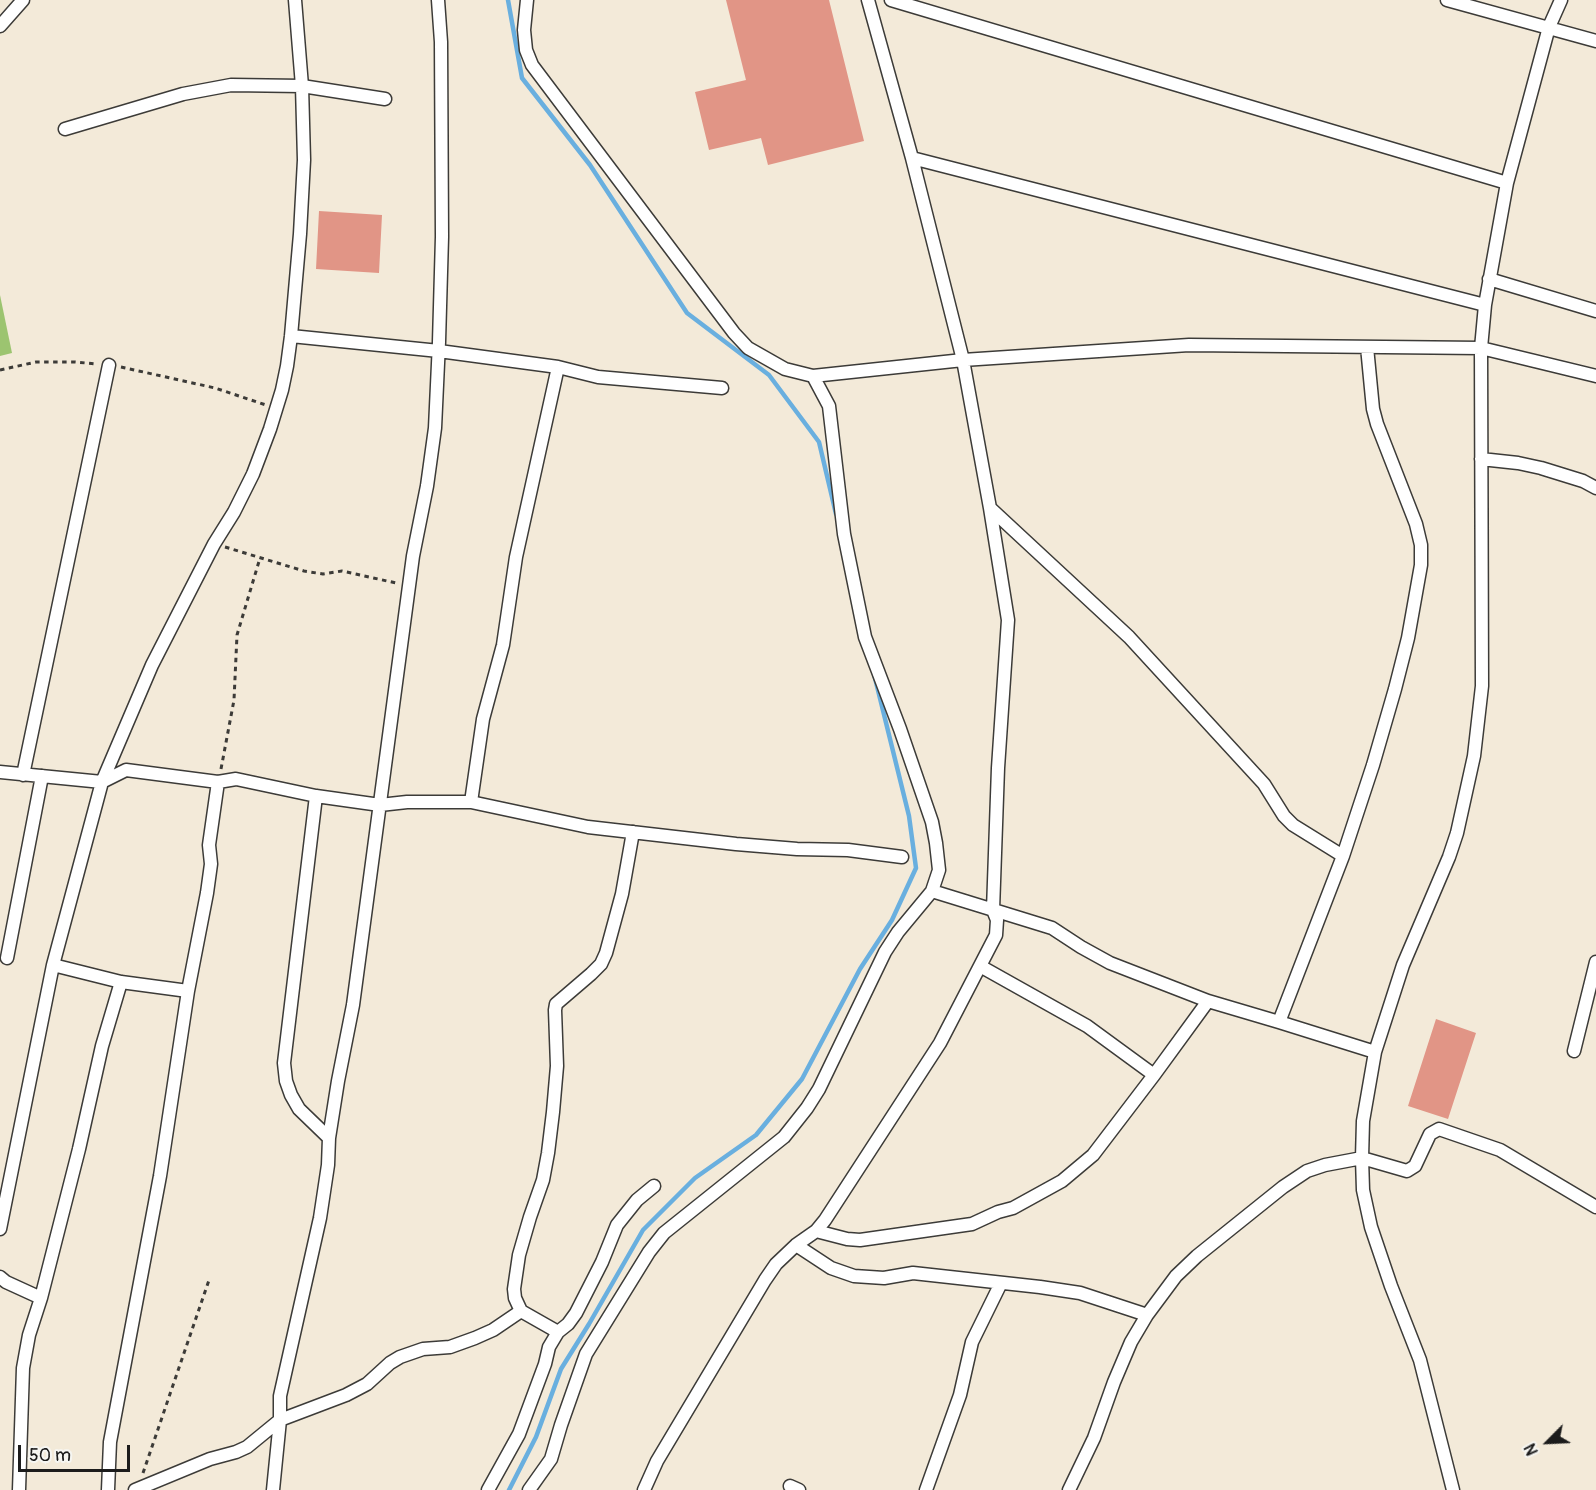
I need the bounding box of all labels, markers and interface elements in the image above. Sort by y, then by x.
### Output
north arrow [1518,1412,1578,1472]
scale bar [21,1433,134,1471]
text: N [1520,1440,1543,1458]
text: 50 m [29,1444,71,1467]

